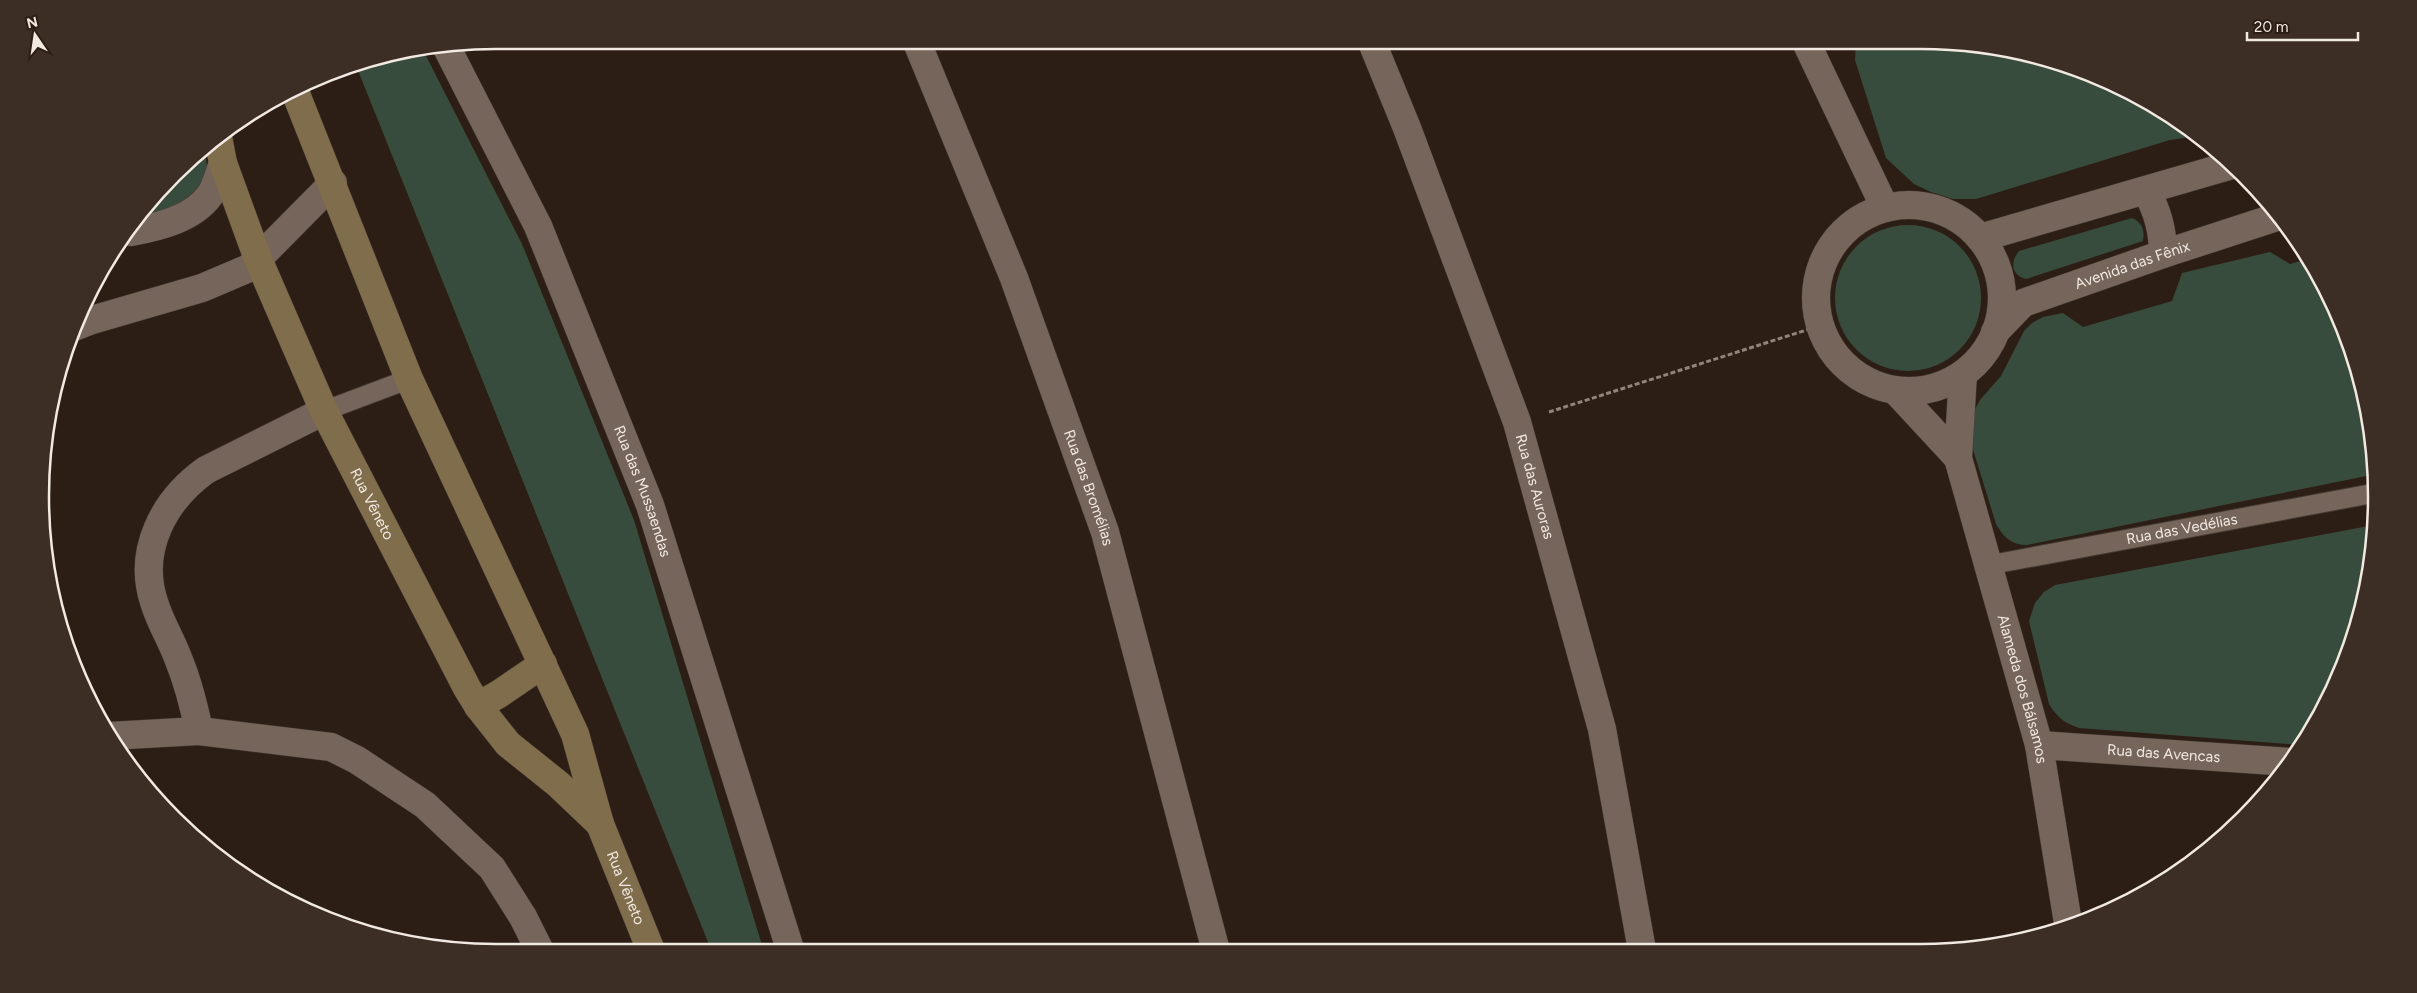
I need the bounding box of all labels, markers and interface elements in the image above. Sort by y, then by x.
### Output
north arrow [10,10,60,60]
scale bar [2247,10,2358,42]
text: N [25,13,39,32]
text: 20 m [2254,18,2288,36]
street label: Avenida das Fênix [2072,237,2192,293]
street label: Rua das Mussaendas [610,423,675,559]
street label: Rua das Bromélias [1060,427,1117,548]
street label: Rua das Auroras [1512,432,1558,541]
street label: Rua Vêneto [346,465,398,543]
street label: Rua das Vedélias [2125,510,2239,548]
street label: Alameda dos Bálsamos [1994,612,2051,765]
street label: Rua das Avencas [2107,741,2221,766]
street label: Rua Vêneto [603,848,649,928]

